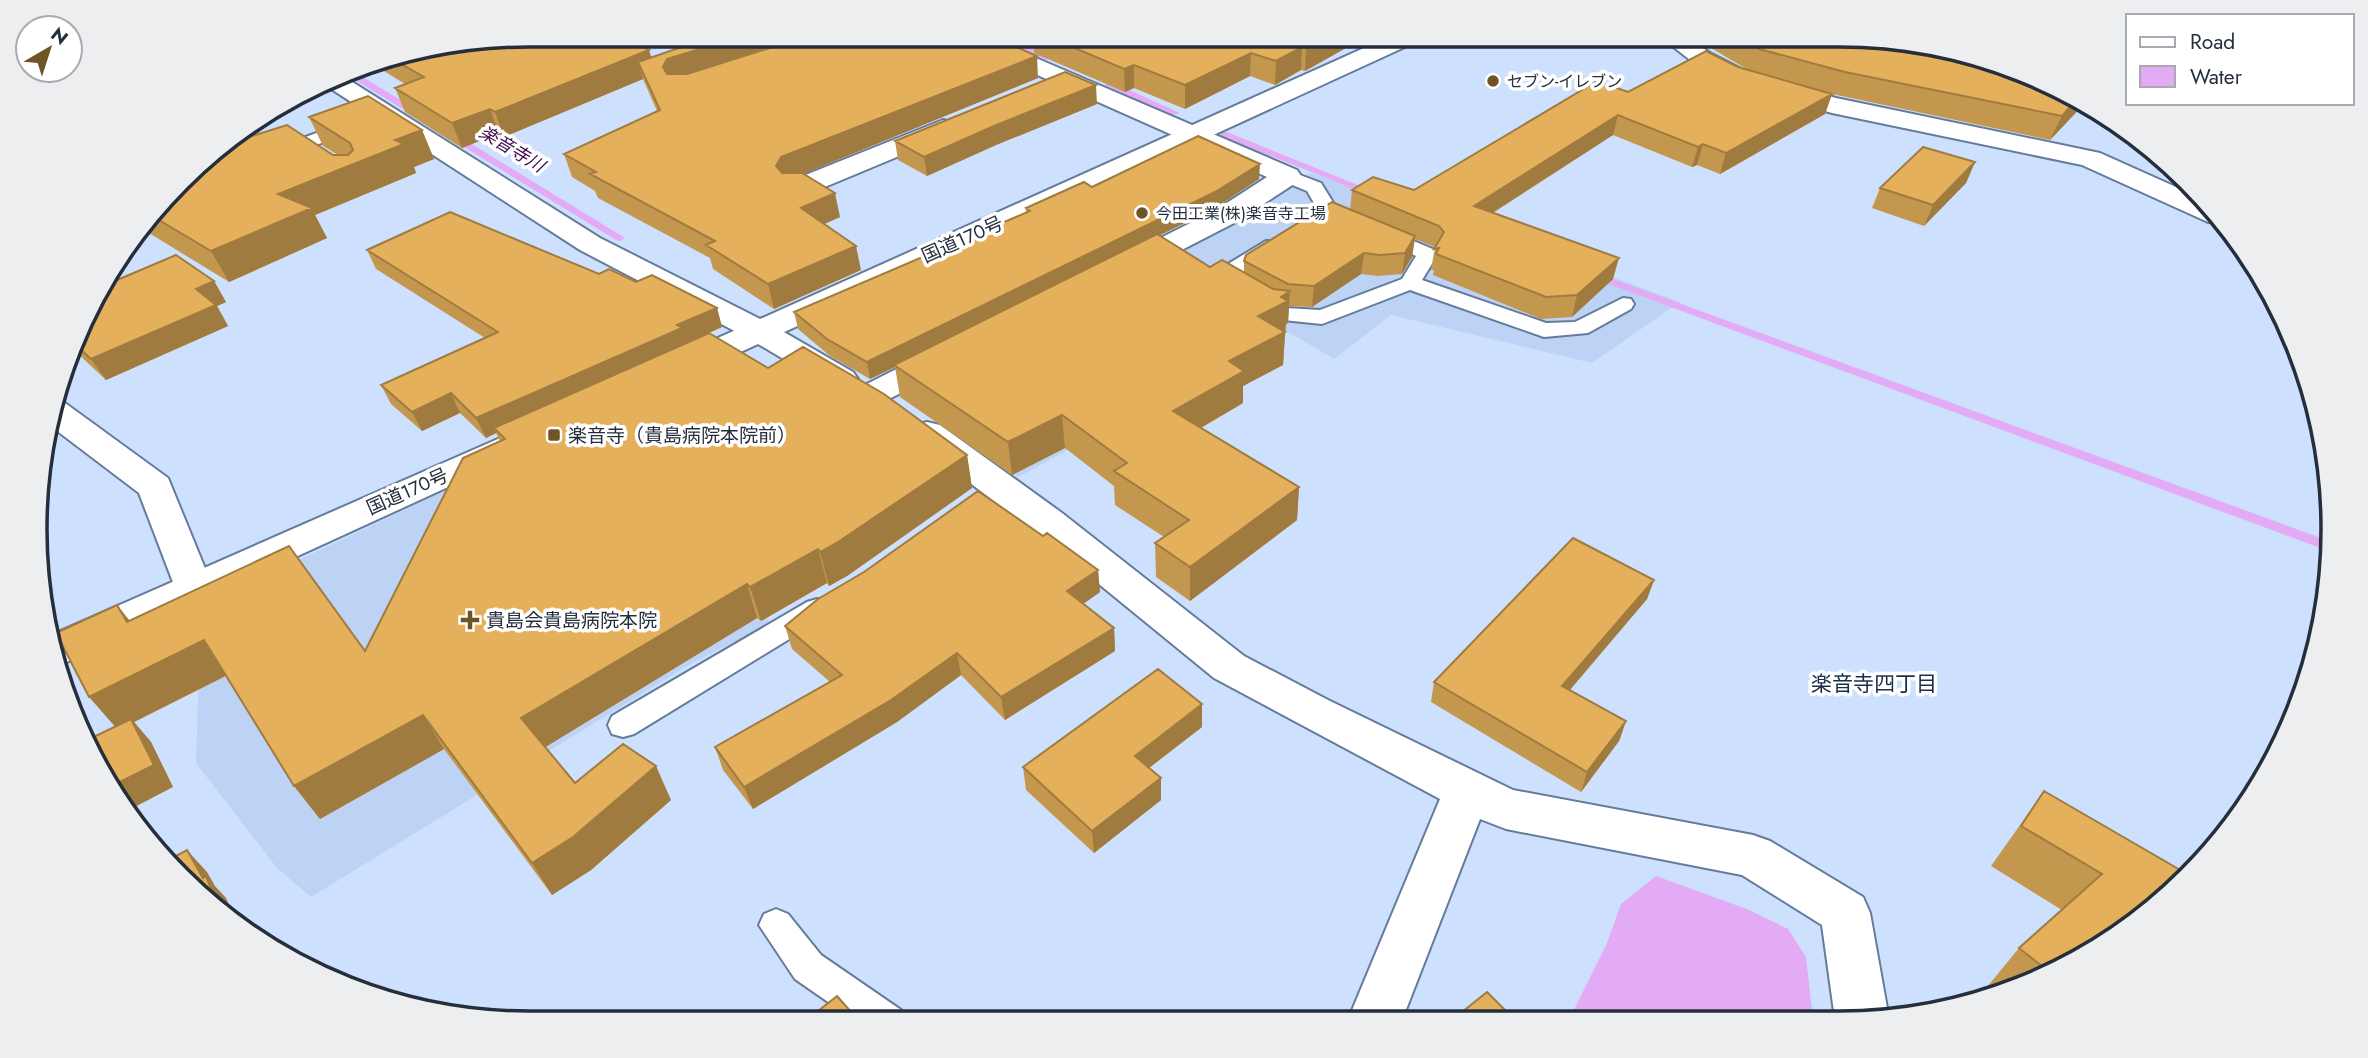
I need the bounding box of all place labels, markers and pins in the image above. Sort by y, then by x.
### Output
place label: セブン-イレブン [1507,70,1622,93]
marker: セブン-イレブン [1485,73,1501,89]
place label: 今田工業(株)楽音寺工場 [1156,202,1326,225]
marker: 今田工業(株)楽音寺工場 [1134,205,1150,221]
place label: 楽音寺（貴島病院本院前） [568,422,796,449]
marker: 楽音寺（貴島病院本院前） [546,427,562,443]
place label: 貴島会貴島病院本院 [486,607,657,634]
marker: 貴島会貴島病院本院 [460,610,480,630]

